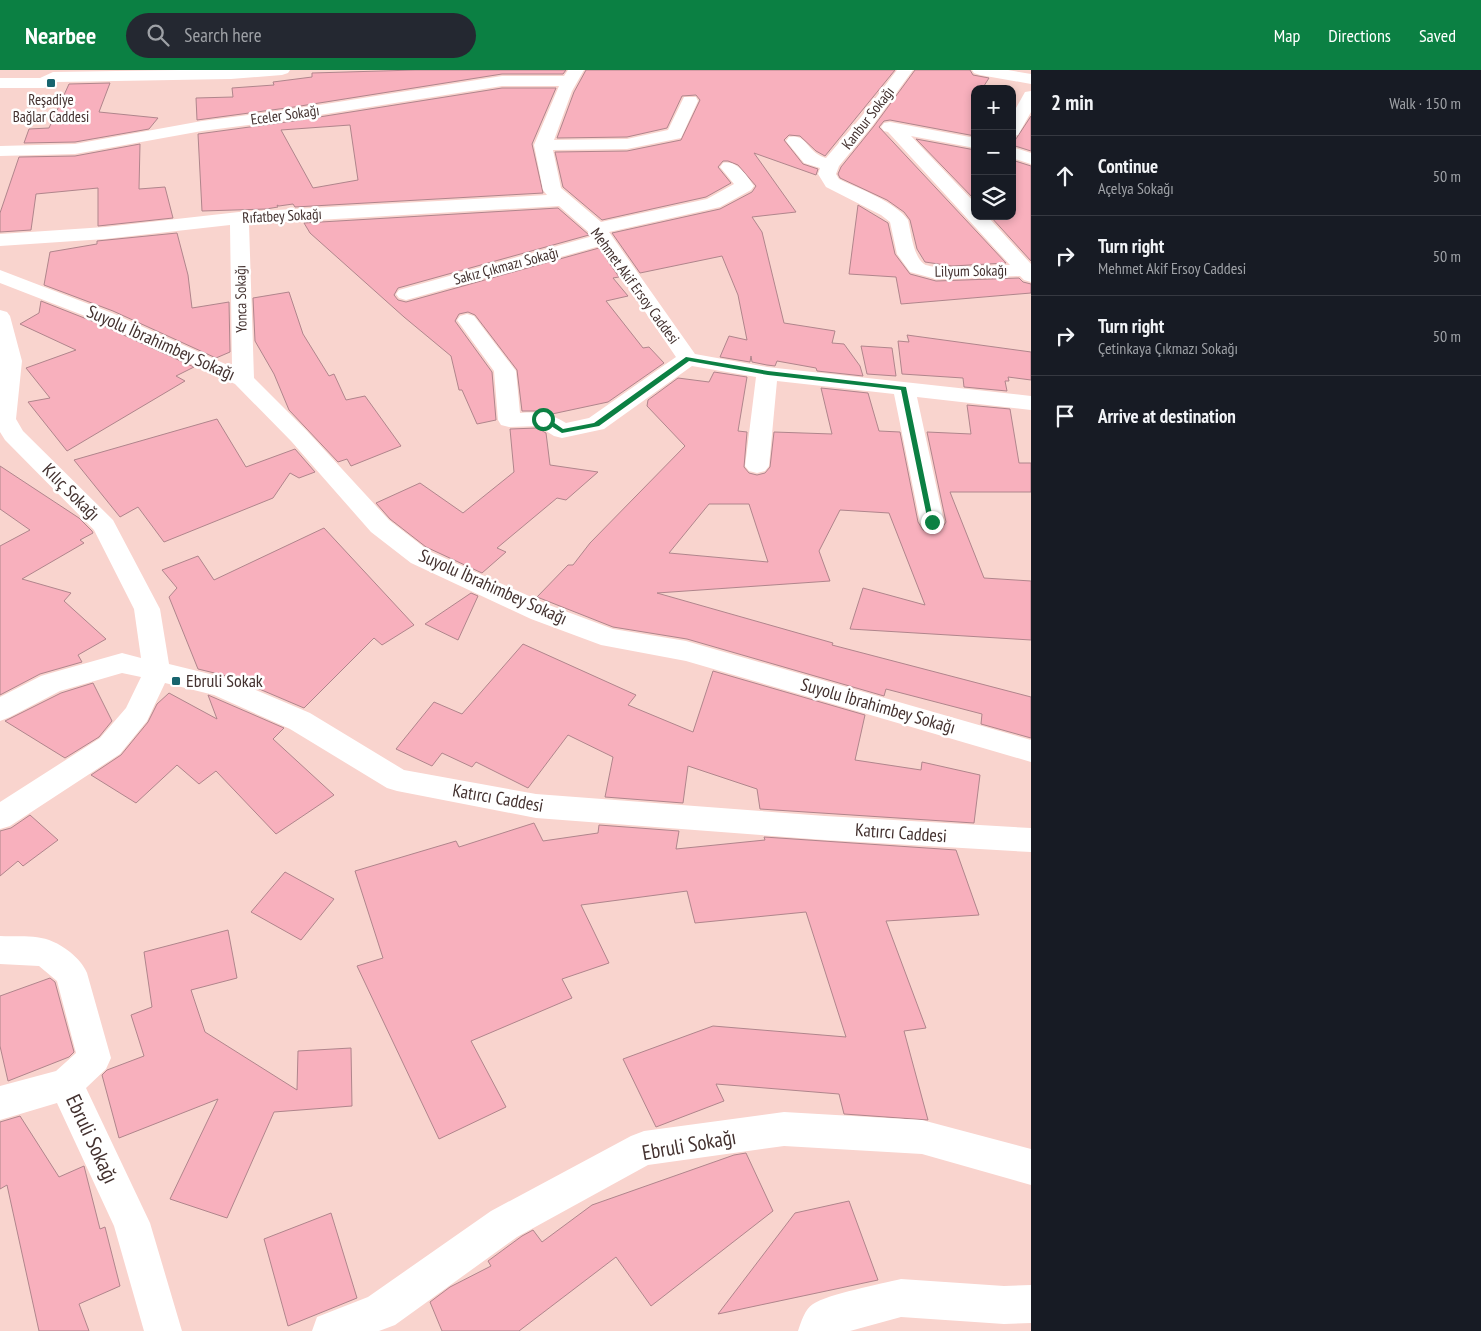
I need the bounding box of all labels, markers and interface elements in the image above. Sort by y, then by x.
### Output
search box [126,13,476,58]
text: Nearbee [25,20,96,51]
icon: search [144,21,172,49]
text: Search here [184,23,262,47]
text: Map [1274,24,1300,47]
text: Directions [1328,24,1391,47]
text: Saved [1419,24,1456,47]
marker: Reşadiye Bağlar Caddesi [45,77,57,89]
street label: Kanbur Sokağı [837,83,898,153]
map controls [971,85,1016,220]
button: + [971,85,1016,130]
text: 2 min [1051,89,1093,116]
place label: Reşadiye Bağlar Caddesi [13,90,89,126]
text: Walk · 150 m [1389,93,1461,113]
street label: Eceler Sokağı [249,100,320,129]
button: − [971,130,1016,175]
text: Continue [1098,154,1158,178]
icon: ahead [1051,162,1079,190]
text: 50 m [1433,166,1461,186]
button: layers [971,175,1016,220]
text: Açelya Sokağı [1098,178,1174,198]
street label: Rıfatbey Sokağı [242,204,322,227]
street label: Mehmet Akif Ersoy Caddesi [587,224,684,347]
text: Turn right [1098,234,1164,258]
street label: Sakız Çıkmazı Sokağı [451,242,560,289]
icon: right [1051,242,1079,270]
text: 50 m [1433,246,1461,266]
text: Mehmet Akif Ersoy Caddesi [1098,258,1246,278]
street label: Lilyum Sokağı [935,260,1007,281]
street label: Yonca Sokağı [230,265,251,333]
street label: Suyolu İbrahimbey Sokağı [83,300,239,386]
text: Turn right [1098,314,1164,338]
icon: right [1051,322,1079,350]
text: 50 m [1433,326,1461,346]
text: Çetinkaya Çıkmazı Sokağı [1098,338,1238,358]
icon: arrive [1051,402,1079,430]
text: Arrive at destination [1098,404,1236,428]
route start [532,408,555,431]
street label: Kılıç Sokağı [38,458,105,525]
route end [921,511,944,534]
street label: Suyolu İbrahimbey Sokağı [415,544,571,630]
place label: Ebruli Sokak [186,669,263,692]
street label: Suyolu İbrahimbey Sokağı [798,672,958,739]
marker: Ebruli Sokak [170,675,182,687]
street label: Katırcı Caddesi [451,778,545,817]
street label: Katırcı Caddesi [854,818,948,847]
street label: Ebruli Sokağı [60,1090,125,1188]
street label: Ebruli Sokağı [640,1123,738,1166]

